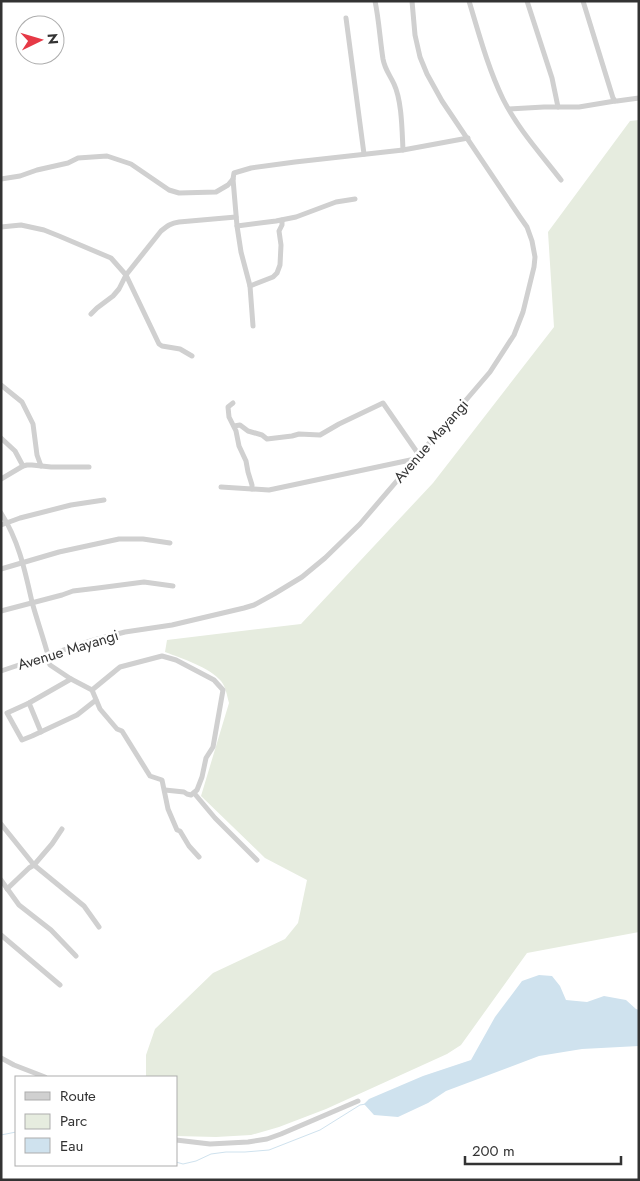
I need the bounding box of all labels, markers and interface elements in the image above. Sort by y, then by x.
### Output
north arrow [15,15,65,65]
text: N [43,32,63,45]
street label: Avenue Mayangi [388,394,474,488]
street label: Avenue Mayangi [15,624,121,676]
legend [15,1076,178,1166]
text: Route [60,1085,96,1107]
text: Parc [60,1110,87,1132]
scale bar [465,1134,621,1166]
text: Eau [60,1135,83,1157]
text: 200 m [472,1140,515,1162]

